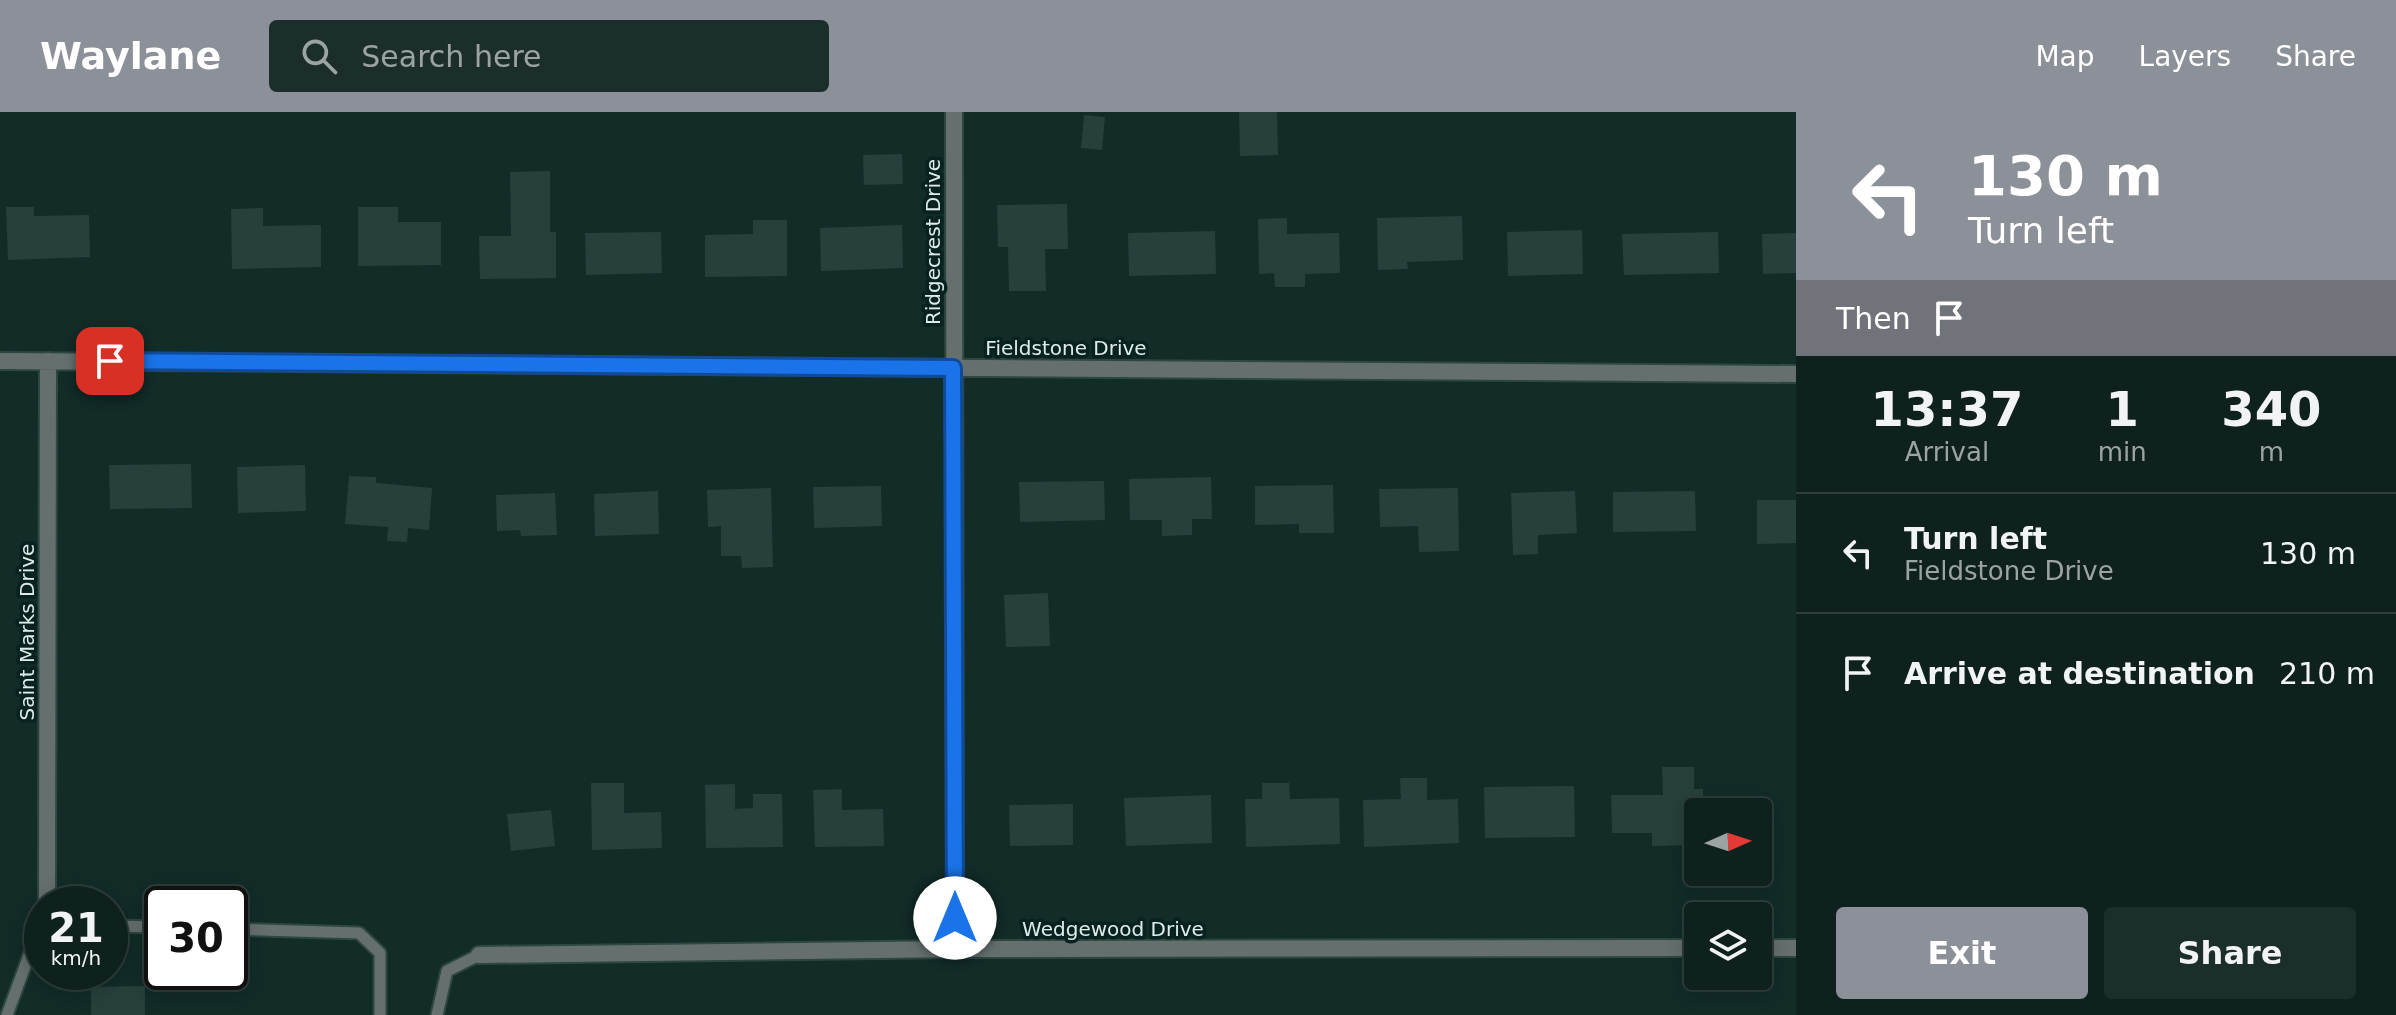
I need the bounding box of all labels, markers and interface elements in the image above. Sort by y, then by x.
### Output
search box [269,20,829,92]
text: Waylane [40,34,221,78]
icon: search [297,34,341,78]
text: Search here [361,39,542,74]
text: Map [2035,40,2095,73]
text: Layers [2139,40,2231,73]
text: Share [2275,40,2356,73]
text: 130 m [1968,143,2163,208]
icon: left [1836,144,1940,248]
street label: Ridgecrest Drive [921,159,945,325]
text: Turn left [1968,210,2114,251]
icon: arrive [1927,296,1971,340]
text: Then [1836,301,1911,336]
pin [76,327,144,395]
street label: Fieldstone Drive [985,336,1147,360]
icon: arrive [88,339,132,383]
text: 13:37 [1870,381,2023,437]
text: 1 [2106,381,2139,437]
text: 340 [2221,381,2321,437]
text: Arrival [1905,437,1989,467]
text: min [2098,437,2147,467]
text: m [2259,437,2284,467]
text: Turn left [1904,521,2047,556]
icon: left [1836,531,1880,575]
text: 130 m [2260,536,2356,571]
street label: Saint Marks Drive [15,544,39,720]
text: Fieldstone Drive [1904,556,2114,586]
icon: arrive [1836,651,1880,695]
text: Arrive at destination [1904,656,2255,691]
text: 210 m [2279,656,2375,691]
north arrow [1684,798,1772,886]
map controls [1684,798,1772,990]
position arrow [913,876,997,960]
speed limit sign: 30 [144,886,248,990]
button: layers [1684,902,1772,990]
text: 21 [48,905,104,951]
button: Exit [1836,907,2088,999]
button: Share [2104,907,2356,999]
street label: Wedgewood Drive [1022,917,1204,941]
text: km/h [51,946,101,970]

